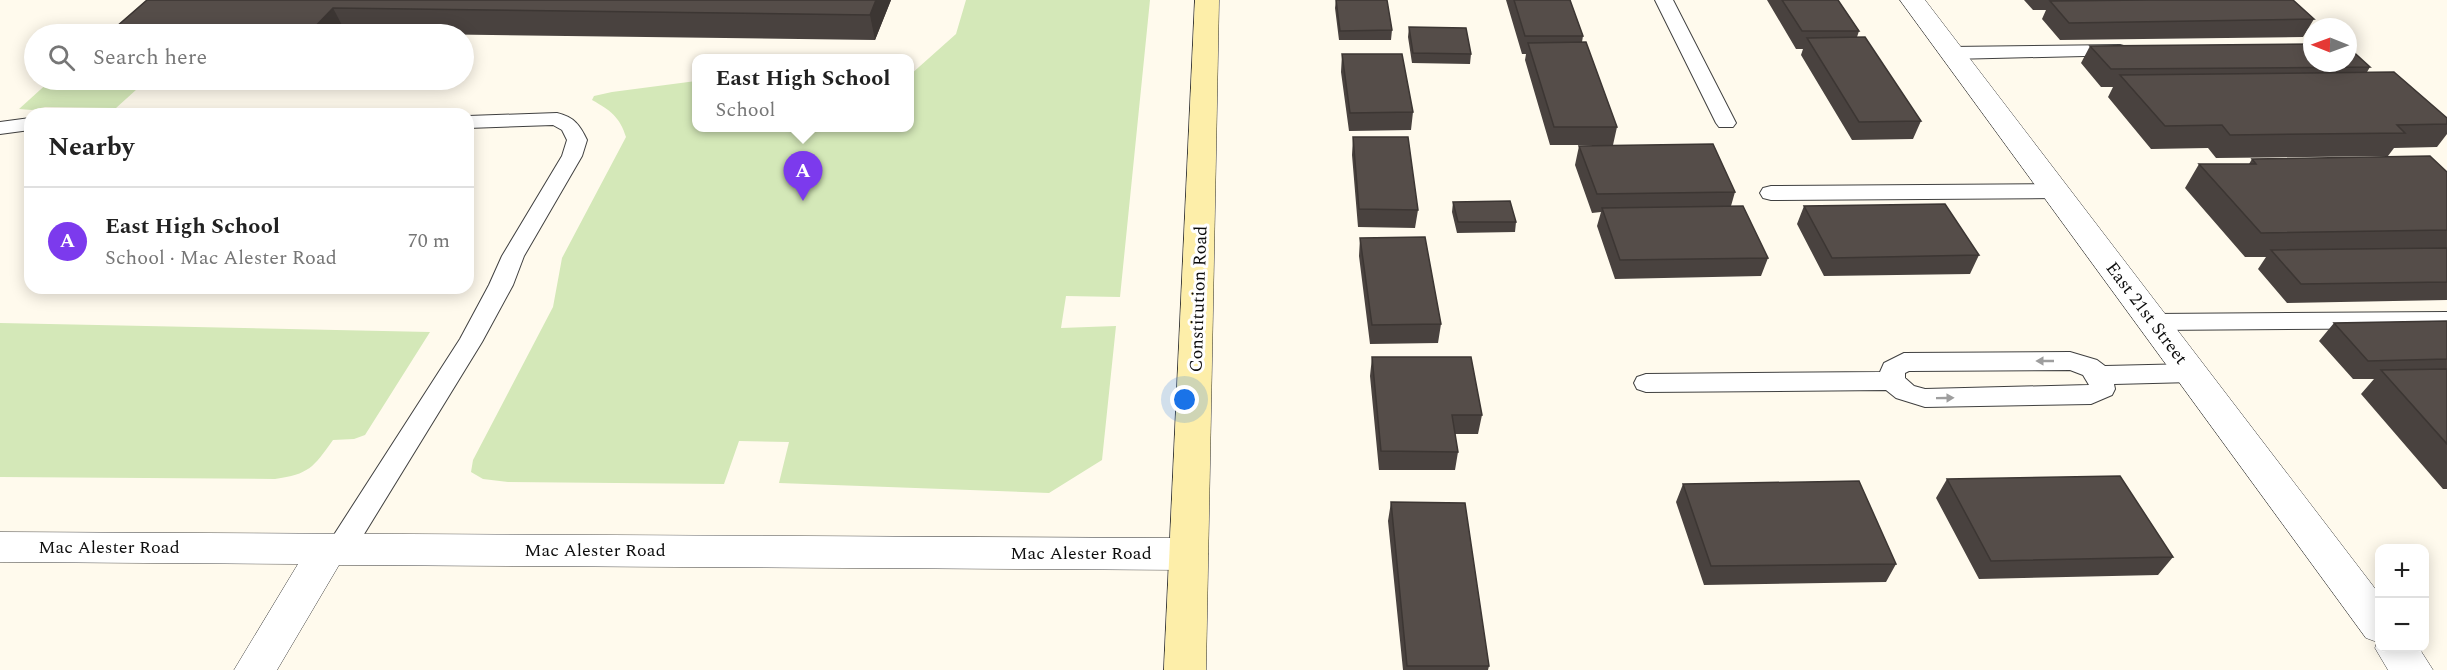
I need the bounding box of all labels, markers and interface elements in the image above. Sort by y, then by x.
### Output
north arrow [2303,18,2357,72]
search box [24,24,474,90]
icon: search [45,41,78,74]
text: Search here [93,41,207,74]
popup [692,54,914,132]
text: East High School [716,62,890,95]
text: School [716,95,775,125]
text: Nearby [48,127,134,167]
pin: A [784,152,822,201]
text: East High School [105,210,280,243]
street label: Constitution Road [1182,225,1215,373]
text: A [60,226,75,256]
text: 70 m [408,226,450,256]
text: School · Mac Alester Road [105,243,337,273]
street label: East 21st Street [2099,256,2194,370]
one-way arrow [2036,356,2055,366]
your location [1170,385,1199,414]
one-way arrow [1936,393,1955,402]
street label: Mac Alester Road [38,534,180,561]
street label: Mac Alester Road [524,537,666,564]
street label: Mac Alester Road [1010,540,1152,567]
map controls [2375,544,2429,652]
button: + [2375,544,2429,598]
button: − [2375,598,2429,652]

